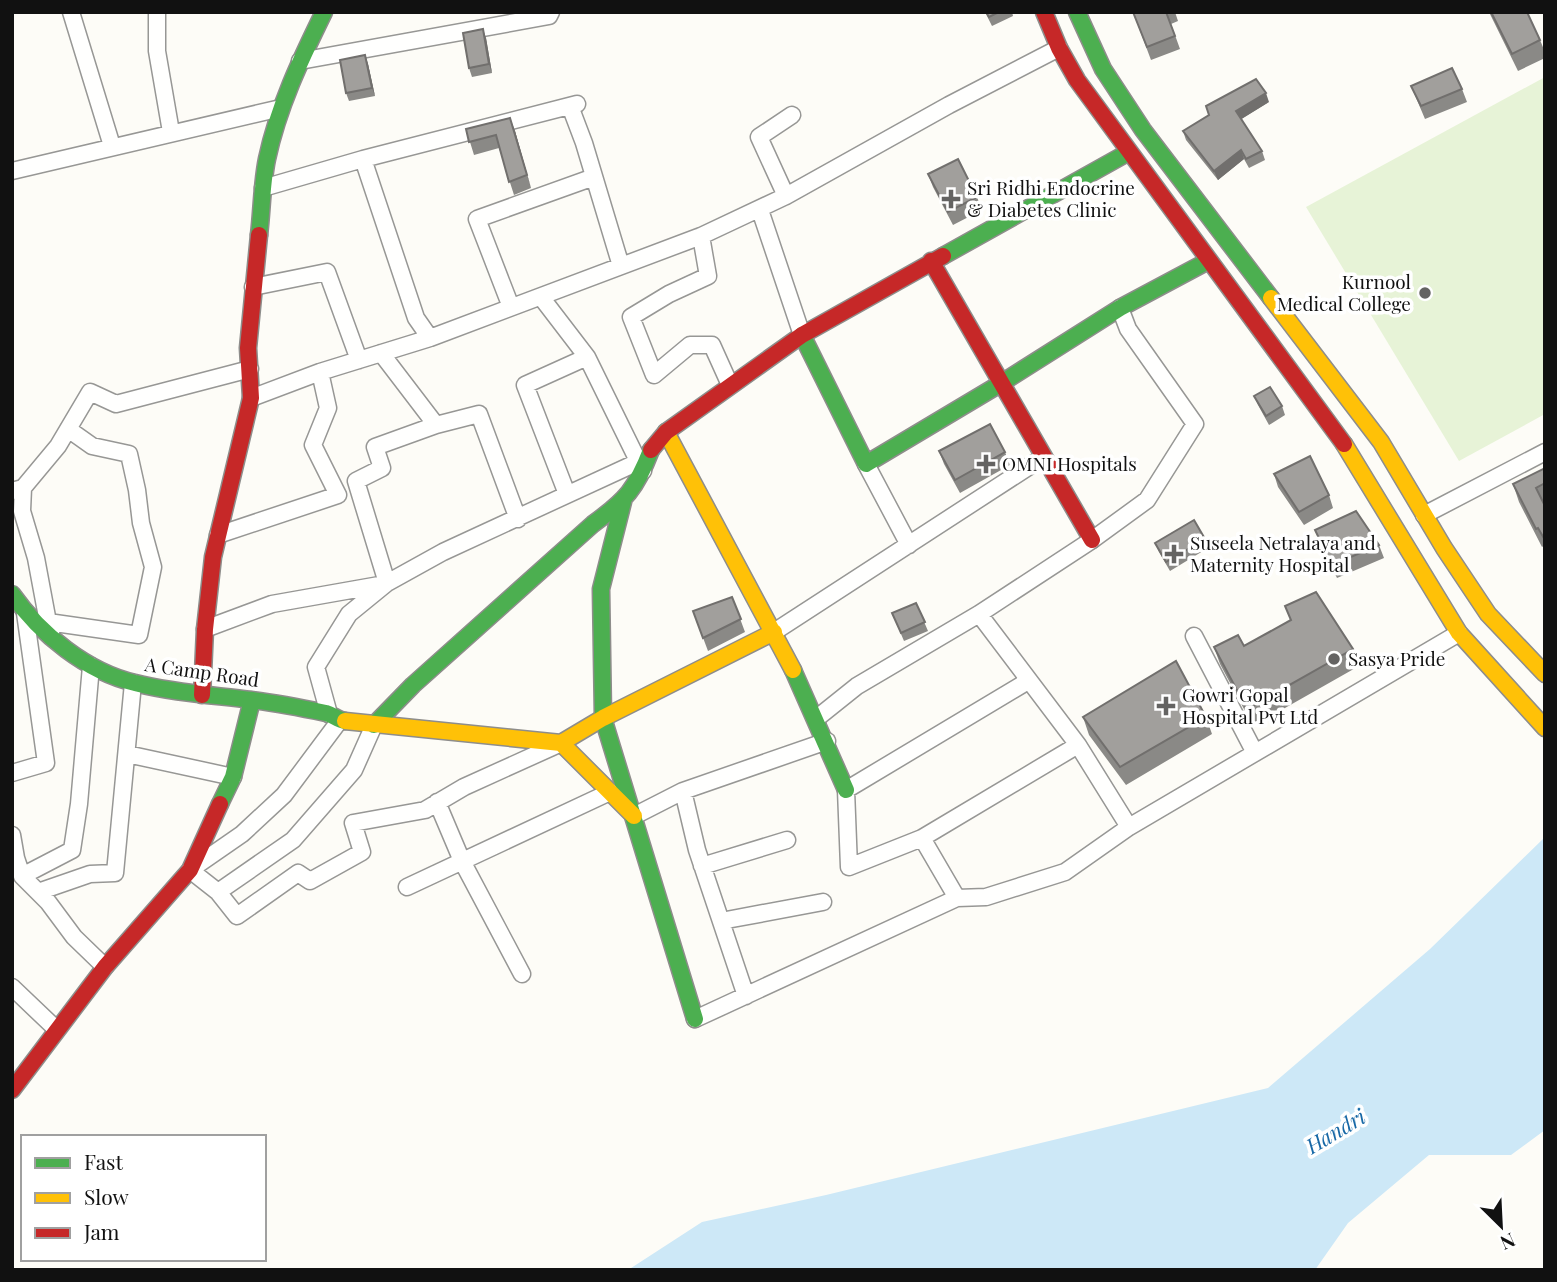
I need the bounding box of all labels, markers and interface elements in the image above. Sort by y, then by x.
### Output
place label: Sri Ridhi Endocrine & Diabetes Clinic [967,174,1135,222]
marker: Sri Ridhi Endocrine & Diabetes Clinic [941,189,961,209]
place label: Kurnool Medical College [1277,268,1412,316]
marker: Kurnool Medical College [1417,285,1433,301]
place label: OMNI Hospitals [1002,450,1137,476]
marker: OMNI Hospitals [976,454,996,474]
place label: Suseela Netralaya and Maternity Hospital [1190,529,1376,577]
marker: Suseela Netralaya and Maternity Hospital [1164,544,1184,564]
place label: Sasya Pride [1348,645,1445,671]
street label: A Camp Road [142,650,261,692]
marker: Sasya Pride [1326,651,1342,667]
place label: Gowri Gopal Hospital Pvt Ltd [1182,681,1318,729]
marker: Gowri Gopal Hospital Pvt Ltd [1156,696,1176,716]
water label: Handri [1299,1101,1371,1160]
legend [21,1135,266,1261]
text: Fast [84,1147,123,1175]
text: Slow [84,1182,129,1210]
north arrow [1466,1191,1536,1261]
text: Jam [83,1217,120,1245]
text: N [1497,1228,1520,1257]

